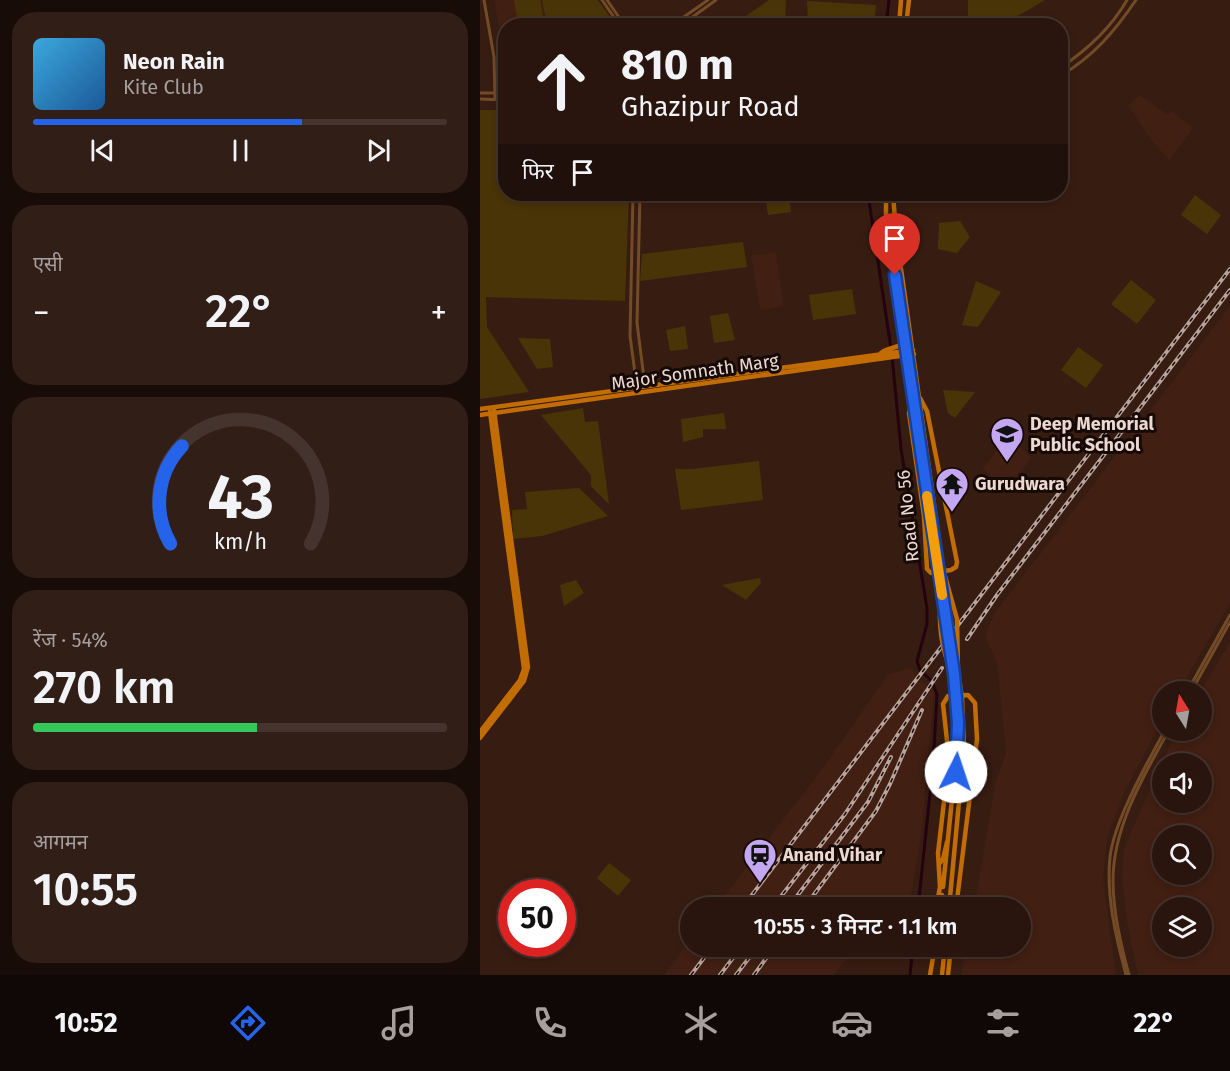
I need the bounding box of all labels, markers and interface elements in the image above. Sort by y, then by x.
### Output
text: 810 m [621,40,734,90]
icon: ahead [522,42,600,120]
text: Neon Rain [123,48,225,75]
text: Kite Club [123,75,204,99]
text: Ghazipur Road [621,91,800,123]
icon: previous [86,134,119,167]
icon: pause [224,134,257,167]
icon: next [362,134,395,167]
icon: arrive [566,156,599,189]
text: फिर [522,158,554,185]
pin [869,213,920,275]
icon: arrive [878,222,911,255]
text: एसी [33,252,63,276]
text: 22° [205,285,275,339]
text: − [33,293,50,333]
text: + [431,293,447,333]
street label: Major Somnath Marg [610,349,781,395]
place label: Deep Memorial Public School [1030,413,1154,456]
school or university icon: Deep Memorial Public School [989,416,1025,463]
text: 43 [207,461,273,536]
temple icon: Gurudwara [934,466,970,513]
street label: Road No 56 [892,469,924,563]
place label: Gurudwara [975,473,1065,495]
text: km/h [213,530,267,556]
text: रेंज · 54% [33,628,108,652]
text: 270 km [33,661,175,715]
north arrow [1152,681,1212,741]
map controls [1152,681,1212,957]
position arrow [924,740,988,804]
button: sound [1152,753,1212,813]
button: search [1152,825,1212,885]
text: आगमन [33,830,88,854]
station icon: Anand Vihar [742,837,778,884]
place label: Anand Vihar [782,844,883,866]
text: 10:55 [33,863,138,917]
speed limit sign: 50 [498,879,576,957]
button: layers [1152,897,1212,957]
text: 10:55 · 3 मिनट · 1.1 km [754,913,957,940]
icon: directions [227,1002,269,1044]
icon: music [378,1002,420,1044]
icon: phone [529,1002,571,1044]
icon: climate [680,1002,722,1044]
icon: car [831,1002,873,1044]
icon: filters [982,1002,1024,1044]
text: 10:52 [55,1007,118,1039]
text: 22° [1133,1007,1175,1039]

